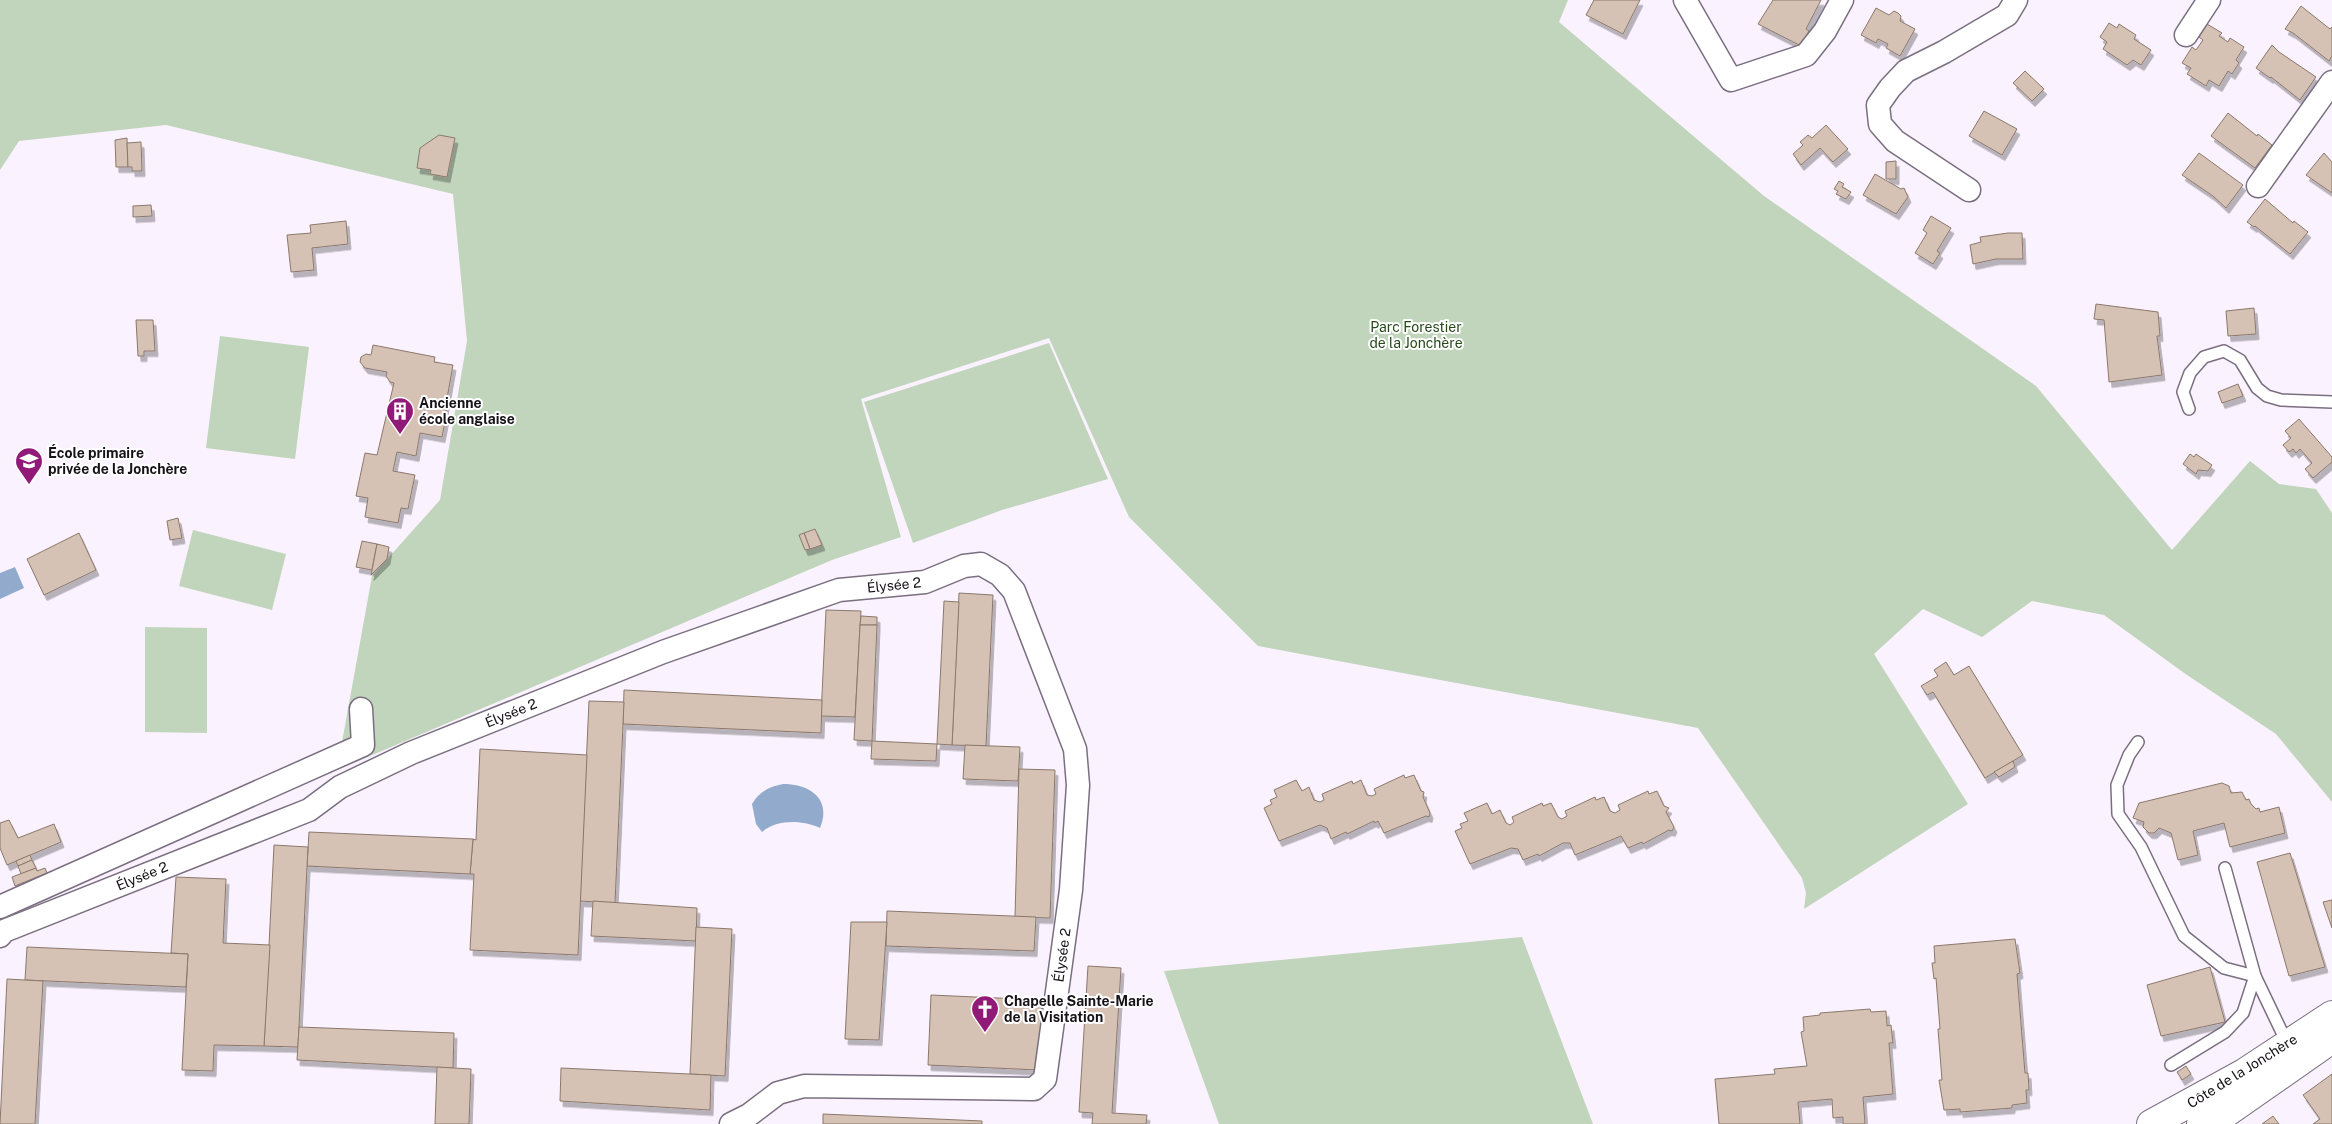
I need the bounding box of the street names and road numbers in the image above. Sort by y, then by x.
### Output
street label: Élysée 2 [866,573,922,596]
street label: Élysée 2 [482,694,539,731]
street label: Élysée 2 [113,857,170,894]
street label: Élysée 2 [1049,927,1074,983]
street label: Côte de la Jonchère [2184,1031,2300,1111]

